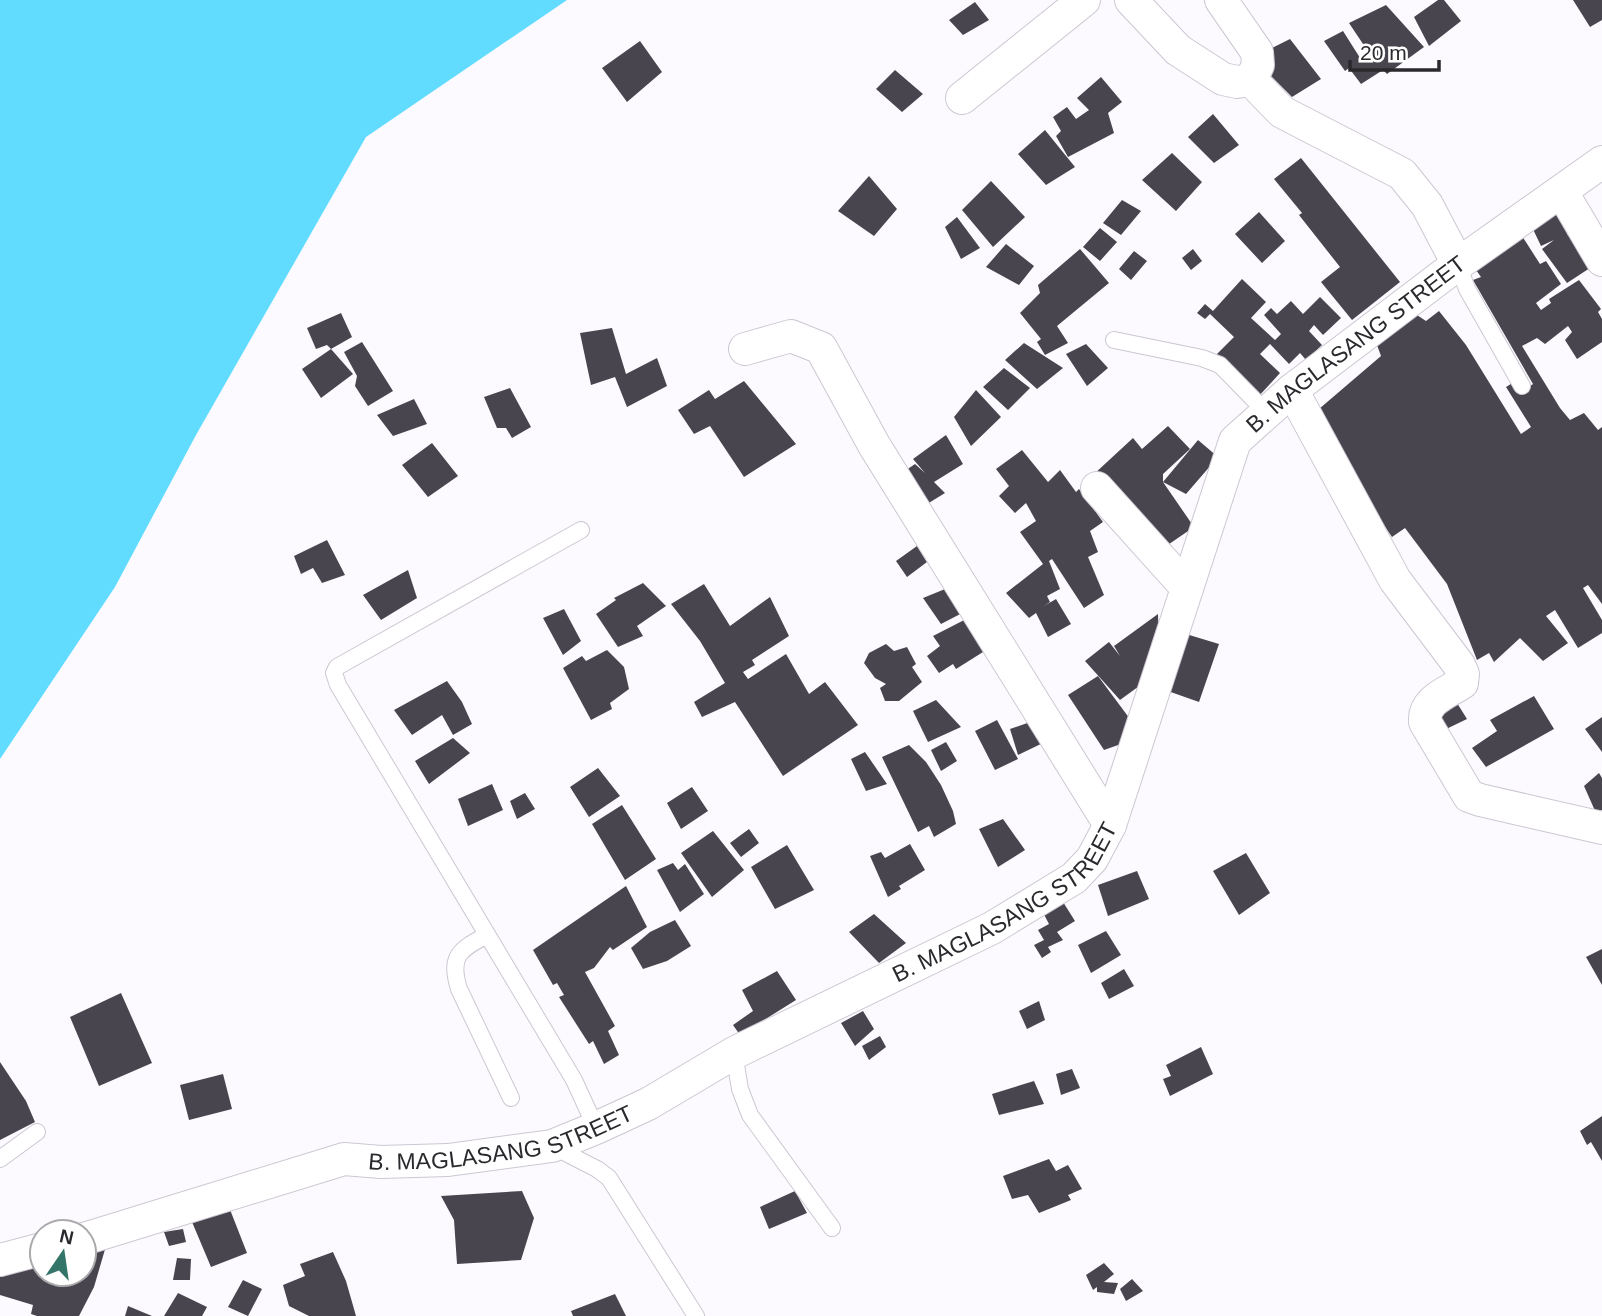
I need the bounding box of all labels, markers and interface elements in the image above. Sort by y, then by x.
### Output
scale bar [1350,28,1439,72]
text: 20 m [1360,41,1407,64]
street label: B. MAGLASANG STREET [1241,250,1470,438]
street label: B. MAGLASANG STREET [888,818,1122,987]
street label: B. MAGLASANG STREET [367,1100,637,1175]
north arrow [28,1218,98,1288]
text: N [58,1225,76,1249]

